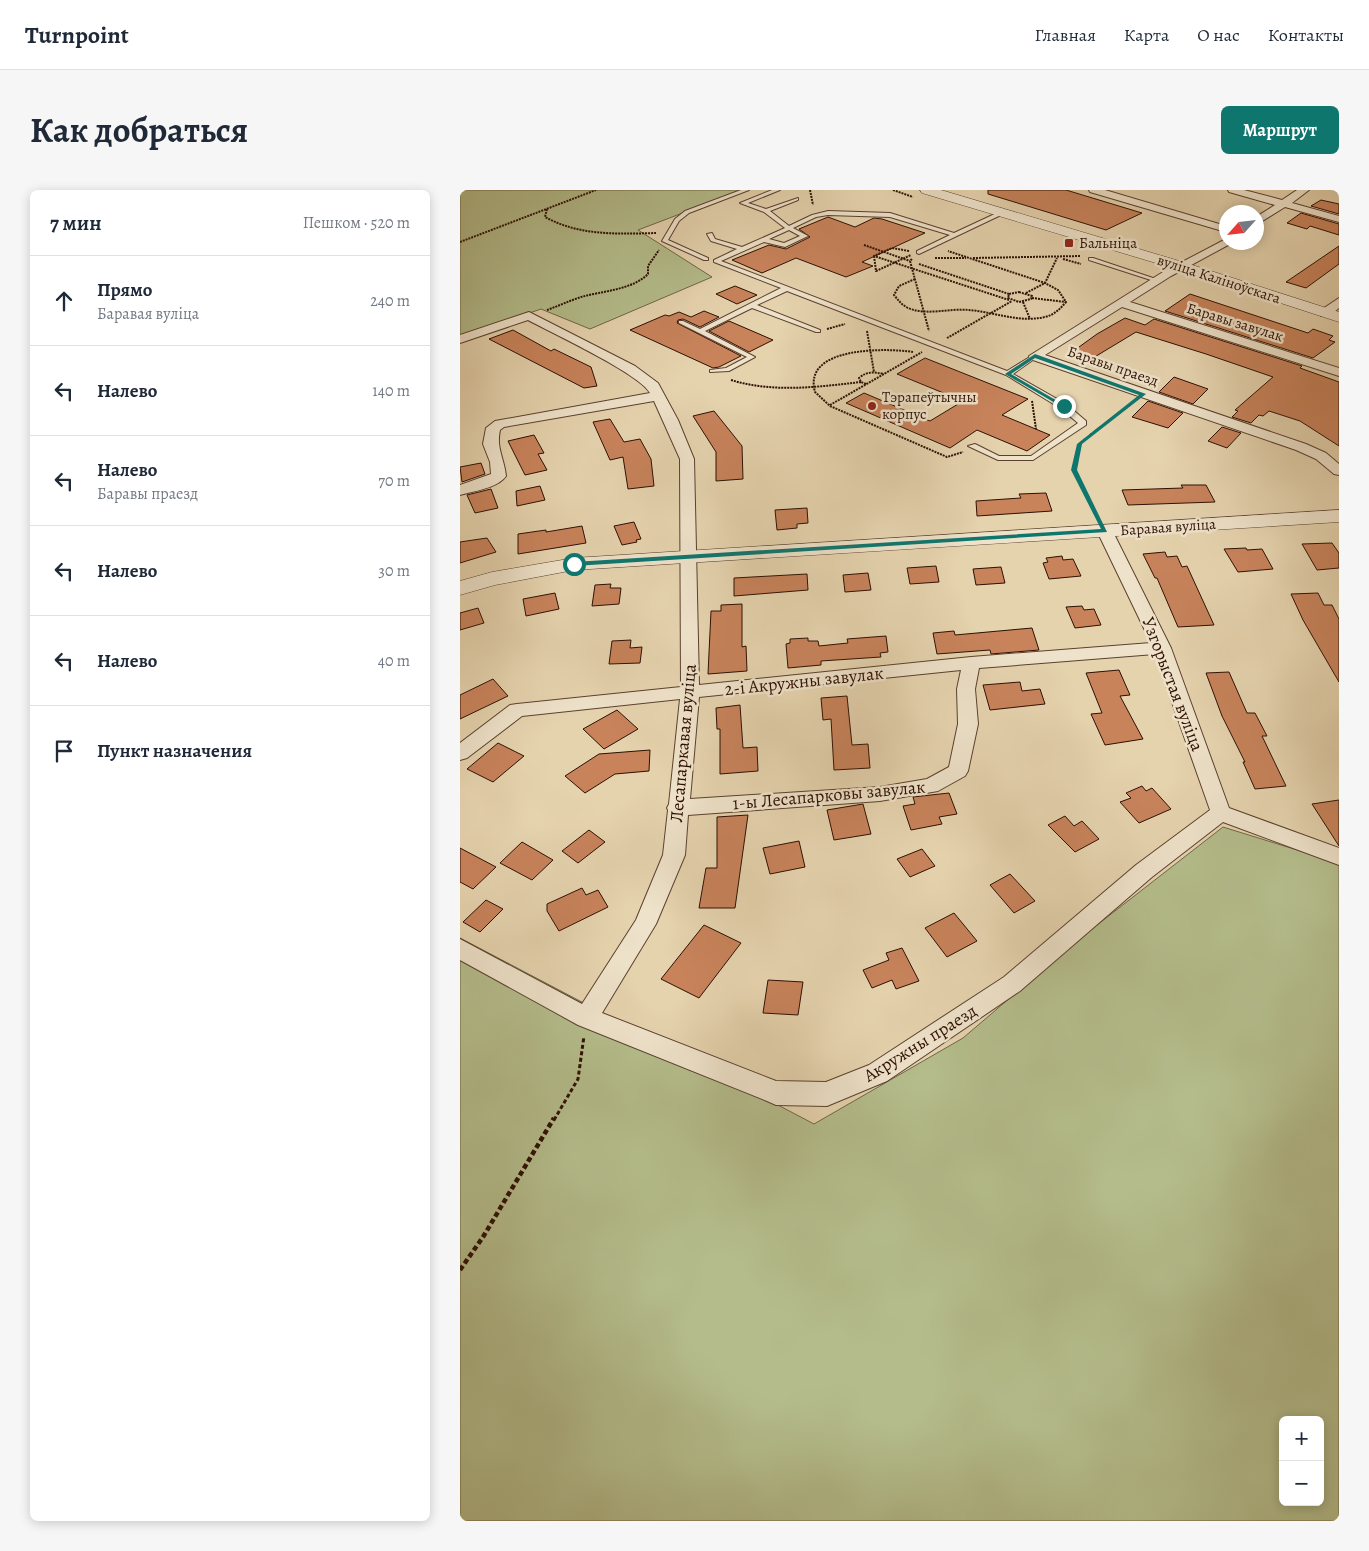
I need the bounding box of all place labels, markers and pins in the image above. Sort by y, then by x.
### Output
place label: Бальніца [1079,233,1137,253]
marker: Бальніца [1063,237,1075,249]
place label: Тэрапеўтычны корпус [882,387,977,424]
marker: Тэрапеўтычны корпус [866,400,878,412]

